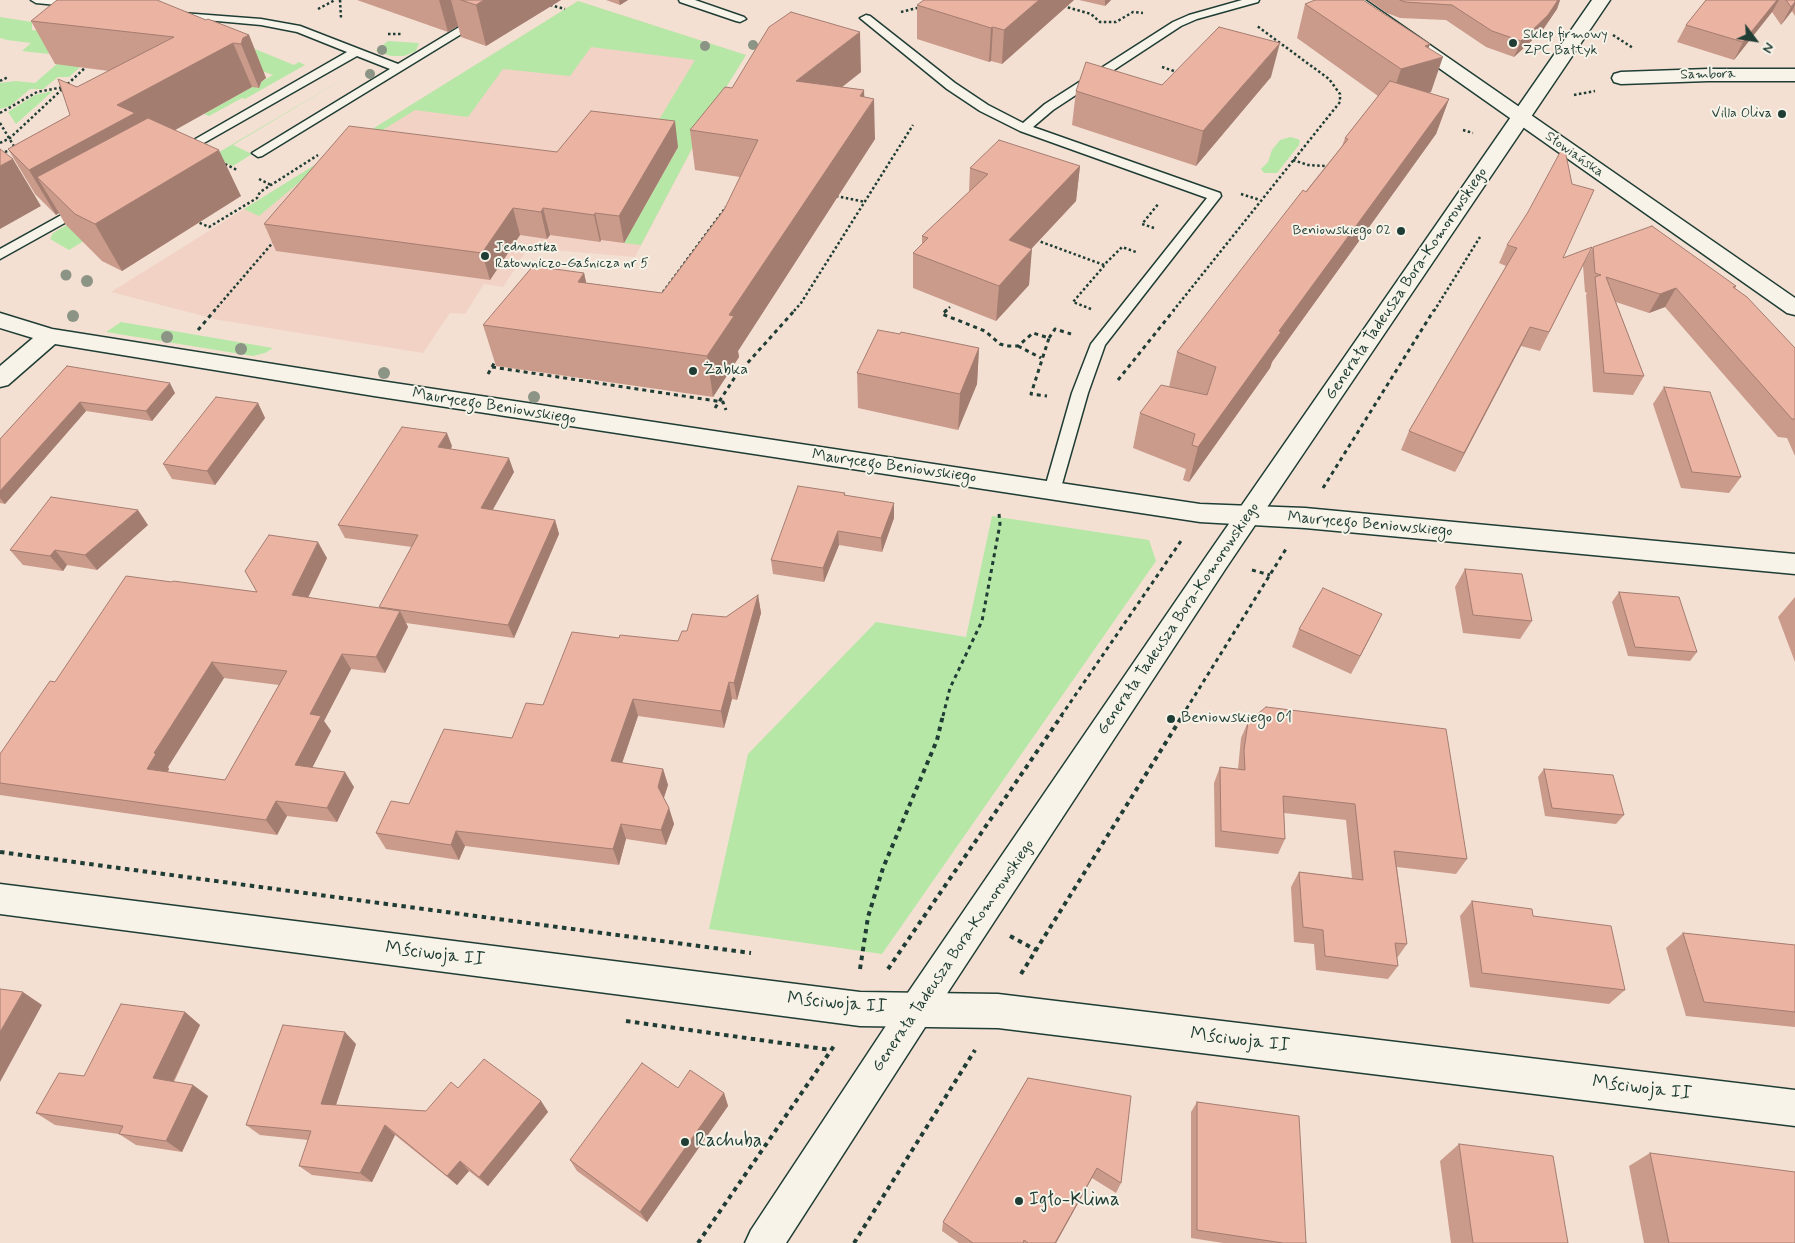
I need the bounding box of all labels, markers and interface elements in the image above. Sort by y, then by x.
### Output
north arrow [1730,15,1780,65]
place label: Sklep firmowy ZPC Bałtyk [1523,27,1608,59]
marker: Sklep firmowy ZPC Bałtyk [1507,37,1519,49]
text: N [1758,39,1778,56]
street label: Sambora [1680,66,1736,84]
place label: Villa Oliva [1712,106,1772,122]
marker: Villa Oliva [1776,108,1788,120]
street label: Słowiańska [1541,129,1607,181]
street label: Generała Tadeusza Bora-Komorowskiego [1322,164,1492,404]
place label: Beniowskiego 02 [1292,223,1391,239]
marker: Beniowskiego 02 [1395,225,1407,237]
place label: Jednostka Ratowniczo-Gaśnicza nr 5 [495,240,649,272]
marker: Jednostka Ratowniczo-Gaśnicza nr 5 [479,250,491,262]
place label: Żabka [703,361,748,381]
marker: Żabka [687,365,699,377]
street label: Maurycego Beniowskiego [411,385,577,429]
street label: Maurycego Beniowskiego [811,446,977,488]
street label: Generała Tadeusza Bora-Komorowskiego [1094,499,1264,739]
street label: Maurycego Beniowskiego [1287,508,1453,542]
place label: Beniowskiego 01 [1181,709,1292,729]
marker: Beniowskiego 01 [1165,713,1177,725]
street label: Generała Tadeusza Bora-Komorowskiego [869,836,1039,1076]
street label: Mściwoja II [384,938,486,972]
street label: Mściwoja II [786,988,888,1020]
street label: Mściwoja II [1189,1024,1291,1058]
street label: Mściwoja II [1591,1072,1693,1106]
place label: Rachuba [695,1131,762,1153]
marker: Rachuba [679,1136,691,1148]
place label: Igło-Klima [1029,1190,1120,1212]
marker: Igło-Klima [1013,1195,1025,1207]

